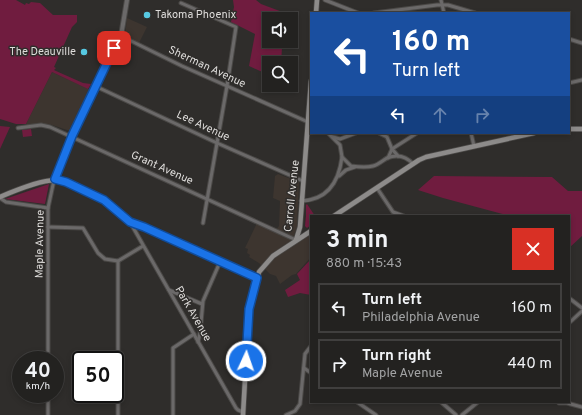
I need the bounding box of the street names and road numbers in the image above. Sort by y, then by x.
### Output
street label: Sherman Avenue [166,43,248,91]
street label: Lee Avenue [174,108,232,144]
street label: Grant Avenue [129,148,195,188]
street label: Carroll Avenue [281,159,303,233]
street label: Maple Avenue [32,210,48,278]
street label: Park Avenue [172,284,215,344]

